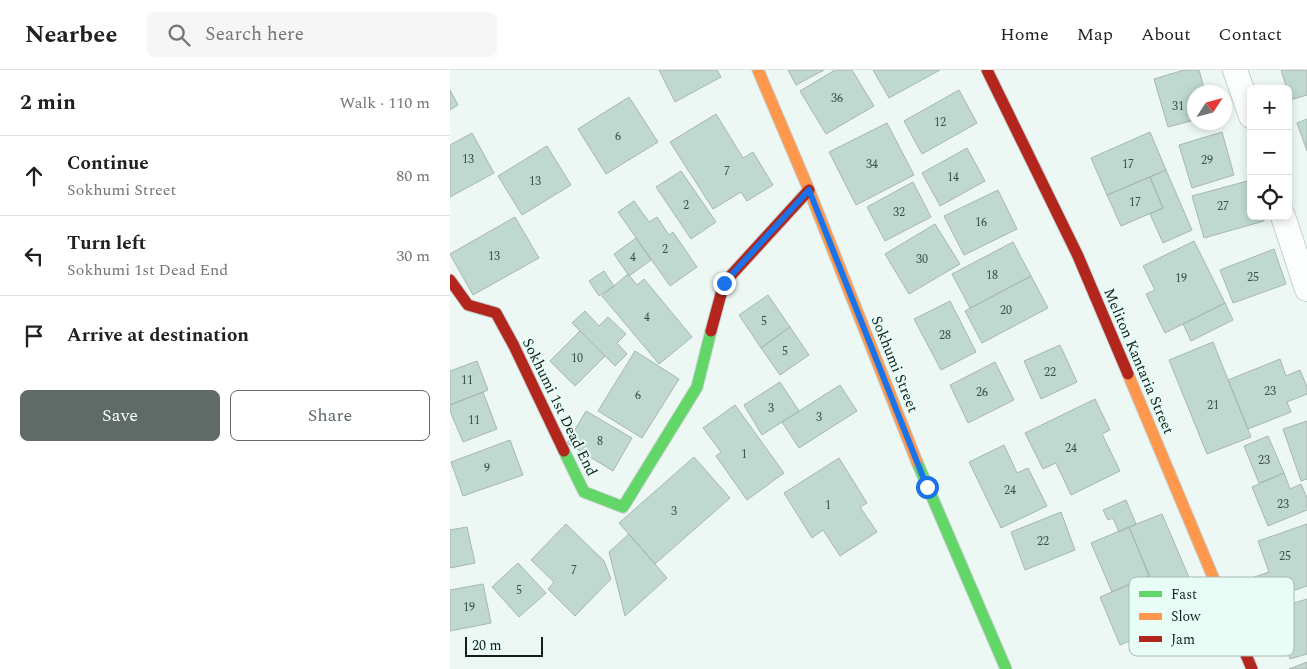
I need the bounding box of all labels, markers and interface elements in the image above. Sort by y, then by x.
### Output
search box [147,12,497,57]
text: Nearbee [25,17,117,53]
text: Search here [205,20,304,49]
icon: search [165,21,193,49]
text: Home [1000,21,1049,48]
text: Map [1077,21,1113,48]
text: About [1141,21,1191,48]
text: Contact [1219,21,1282,48]
north arrow [1187,85,1232,130]
map controls [1247,85,1292,220]
button: + [1247,85,1292,130]
text: 2 min [20,87,76,119]
house number: 36 [831,89,843,108]
text: Walk · 110 m [339,91,430,115]
house number: 31 [1172,97,1184,116]
house number: 12 [934,113,946,132]
house number: 6 [615,127,621,146]
button: − [1247,130,1292,175]
text: Continue [67,149,149,178]
house number: 13 [462,150,474,169]
house number: 29 [1201,151,1213,170]
house number: 34 [866,155,878,174]
house number: 17 [1122,155,1134,174]
icon: ahead [20,162,48,190]
house number: 7 [724,162,730,181]
text: 80 m [396,164,430,188]
house number: 14 [947,168,959,187]
house number: 13 [529,172,541,191]
button: locate [1247,175,1292,220]
text: Sokhumi Street [67,178,176,202]
house number: 17 [1129,193,1141,212]
house number: 2 [683,196,689,215]
house number: 27 [1217,197,1229,216]
house number: 32 [893,203,905,222]
house number: 16 [975,213,987,232]
text: Turn left [67,229,146,258]
house number: 2 [662,240,668,259]
icon: left [20,242,48,270]
text: 30 m [396,244,430,268]
house number: 13 [488,247,500,266]
house number: 4 [630,248,636,267]
house number: 30 [916,250,928,269]
text: Sokhumi 1st Dead End [67,258,228,282]
house number: 18 [986,266,998,285]
house number: 25 [1247,268,1259,287]
house number: 19 [1175,269,1187,288]
route end [713,272,736,295]
street label: Meliton Kantaria Street [1097,284,1180,438]
house number: 20 [1000,301,1012,320]
house number: 4 [644,308,650,327]
house number: 5 [761,312,767,331]
street label: Sokhumi Street [865,312,924,416]
text: Arrive at destination [67,321,249,350]
icon: arrive [20,322,48,350]
house number: 28 [939,326,951,345]
street label: Sokhumi 1st Dead End [516,334,603,480]
house number: 5 [782,342,788,361]
house number: 10 [571,349,583,368]
house number: 22 [1044,363,1056,382]
house number: 11 [461,371,473,390]
house number: 23 [1264,382,1276,401]
house number: 26 [976,383,988,402]
house number: 6 [635,386,641,405]
button: Save [20,390,220,441]
button: Share [230,390,430,441]
house number: 21 [1207,396,1219,415]
house number: 3 [768,399,774,418]
house number: 3 [816,408,822,427]
house number: 11 [468,411,480,430]
house number: 8 [597,432,603,451]
house number: 24 [1065,439,1077,458]
house number: 1 [741,445,747,464]
house number: 23 [1258,451,1270,470]
house number: 9 [484,459,490,478]
route start [916,476,939,499]
house number: 24 [1004,481,1016,500]
house number: 23 [1277,495,1289,514]
house number: 1 [825,496,831,515]
house number: 3 [671,502,677,521]
house number: 22 [1037,532,1049,551]
house number: 25 [1279,547,1291,566]
house number: 7 [571,561,577,580]
legend [1129,577,1294,656]
house number: 5 [516,581,522,600]
text: Fast [1171,584,1197,605]
house number: 19 [463,598,475,617]
text: Slow [1171,606,1201,627]
text: Jam [1171,629,1195,650]
scale bar [465,634,542,657]
text: 20 m [472,635,502,656]

